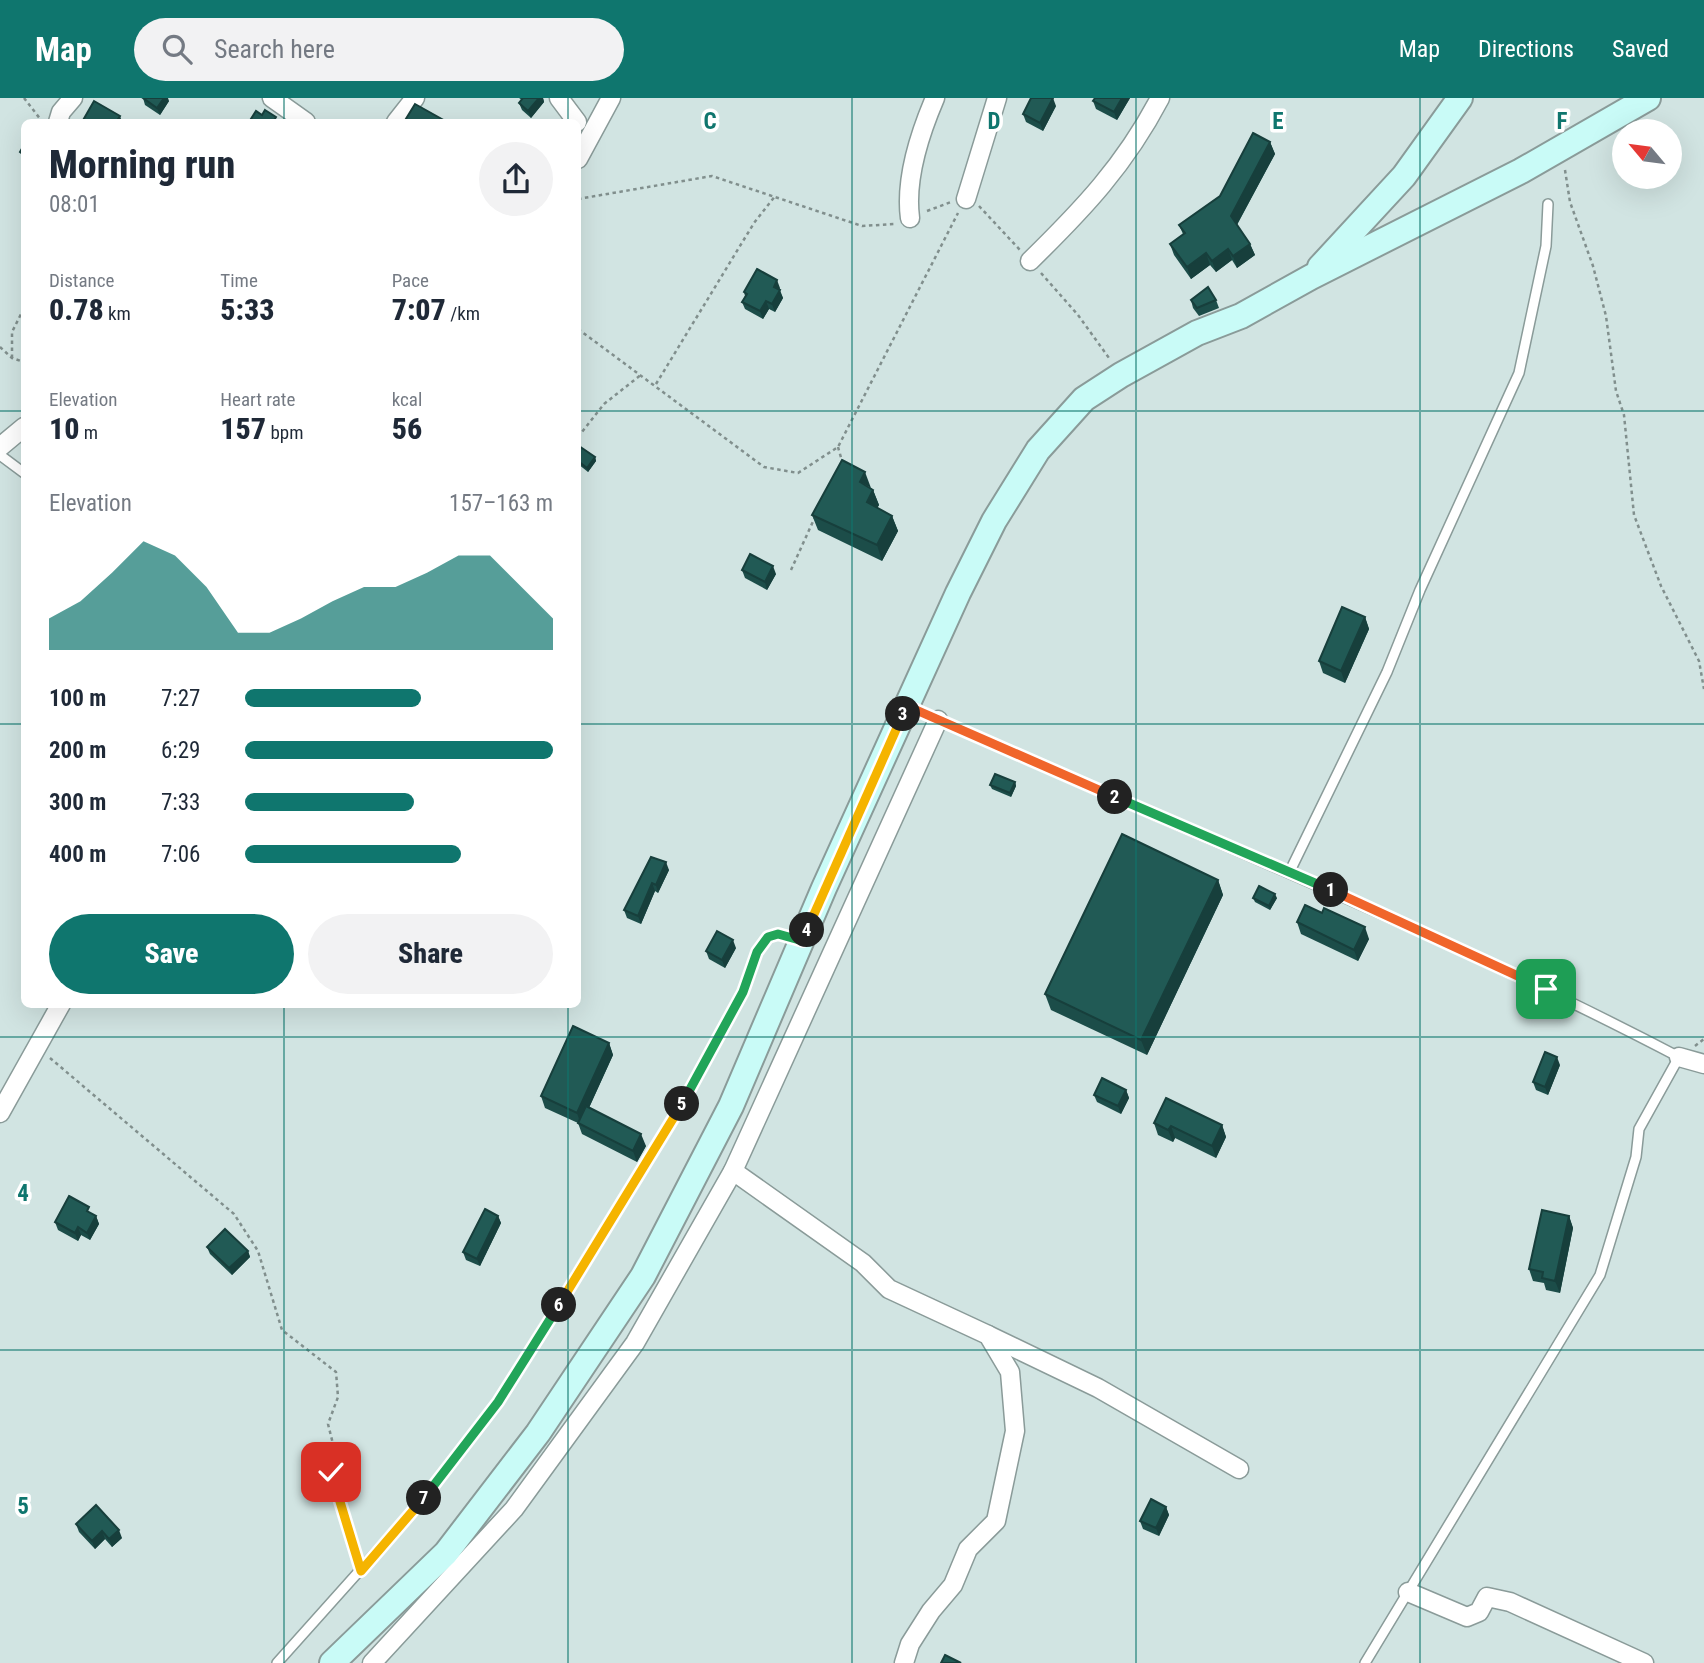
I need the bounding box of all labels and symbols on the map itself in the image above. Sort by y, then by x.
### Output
text: C [703,108,717,135]
text: D [988,108,1001,135]
text: E [1272,108,1284,135]
text: F [1557,108,1568,135]
north arrow [1612,119,1682,189]
pin: 3 [886,696,920,732]
pin: 2 [1098,780,1132,814]
pin: 1 [1314,872,1348,908]
pin: 4 [790,912,824,948]
pin [1516,959,1576,1019]
pin: 5 [664,1086,700,1122]
text: 4 [17,1180,29,1207]
pin: 6 [542,1288,576,1322]
pin [301,1442,361,1502]
pin: 7 [406,1480,442,1516]
text: 5 [17,1493,29,1520]

